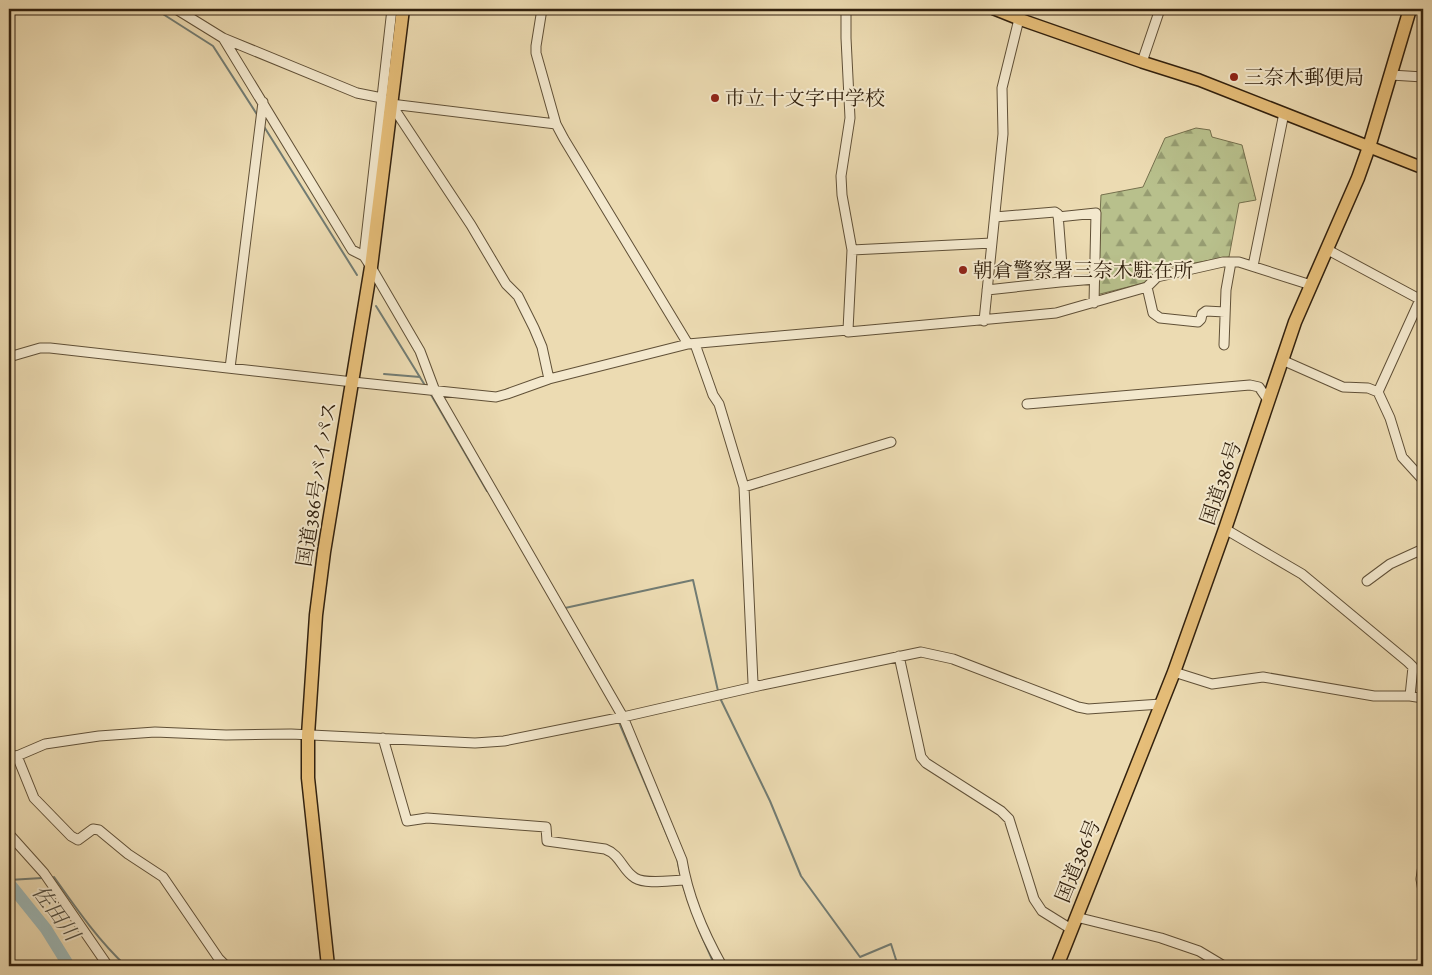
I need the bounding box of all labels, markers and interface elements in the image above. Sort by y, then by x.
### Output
place label: 三奈木郵便局 [1244,64,1364,91]
marker: 三奈木郵便局 [1228,71,1240,83]
place label: 市立十文字中学校 [725,85,885,112]
marker: 市立十文字中学校 [709,92,721,104]
place label: 朝倉警察署三奈木駐在所 [973,257,1193,284]
marker: 朝倉警察署三奈木駐在所 [957,264,969,276]
street label: 国道386号バイパス [291,399,343,569]
street label: 国道386号 [1194,437,1248,529]
street label: 国道386号 [1049,815,1107,907]
water label: 佐田川 [26,879,87,948]

